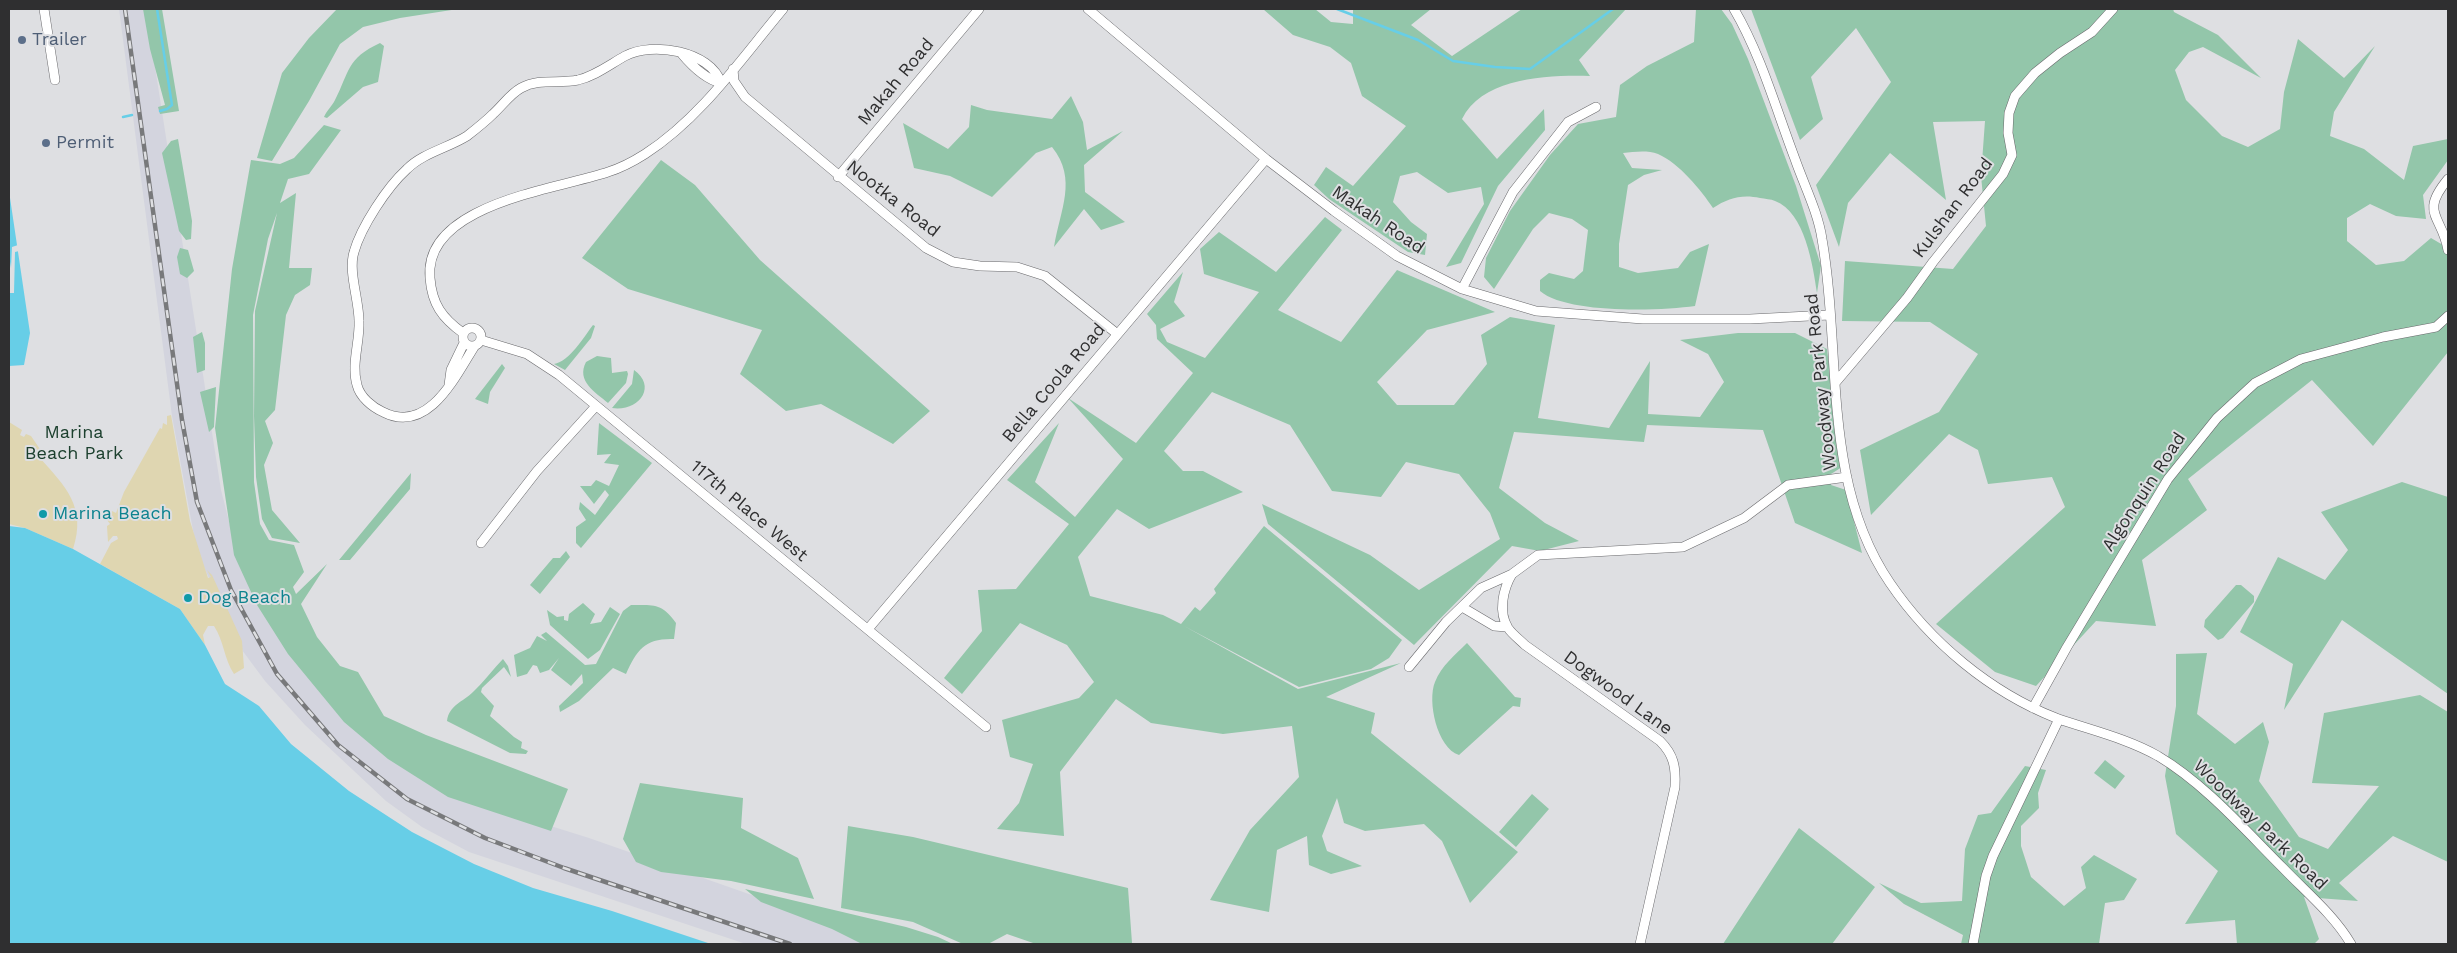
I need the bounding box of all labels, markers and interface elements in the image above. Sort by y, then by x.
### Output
place label: Trailer [32,29,87,51]
marker: Trailer [16,34,28,46]
street label: Makah Road [853,34,939,130]
place label: Permit [56,132,114,154]
marker: Permit [40,137,52,149]
street label: Kulshan Road [1908,154,1998,262]
street label: Nootka Road [842,156,944,242]
street label: Makah Road [1328,181,1428,259]
street label: Woodway Park Road [1801,292,1841,472]
street label: Bella Coola Road [998,319,1110,447]
park label: Marina Beach Park [25,422,123,464]
street label: Algonquin Road [2098,429,2190,555]
street label: 117th Place West [686,456,812,566]
place label: Marina Beach [53,503,172,525]
marker: Marina Beach [37,508,49,520]
place label: Dog Beach [198,587,291,609]
marker: Dog Beach [182,592,194,604]
street label: Dogwood Lane [1559,646,1677,740]
street label: Woodway Park Road [2188,755,2332,895]

